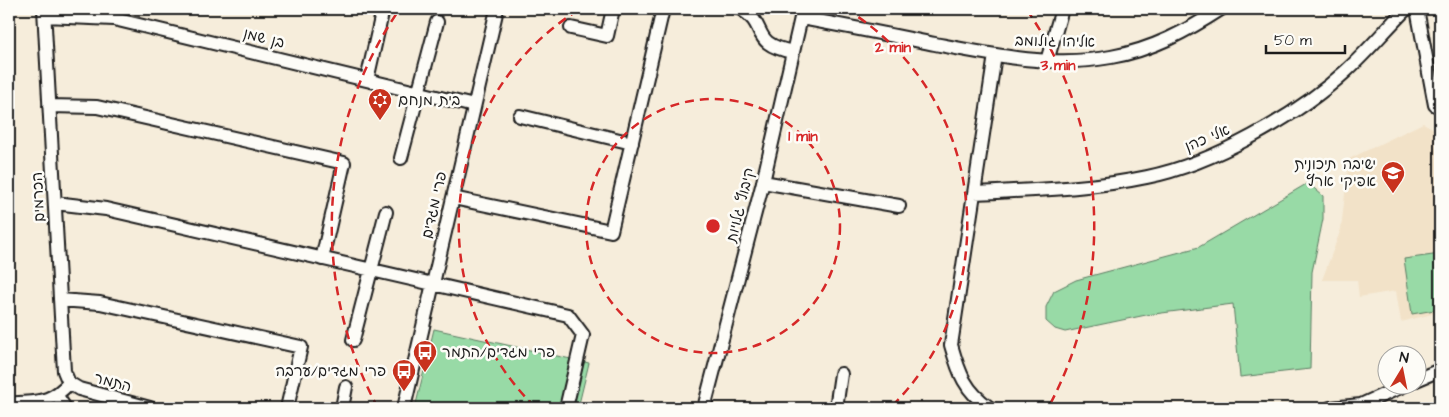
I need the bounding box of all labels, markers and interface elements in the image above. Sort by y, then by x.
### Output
scale bar [1266,22,1345,54]
street label: בן שמן [241,23,287,54]
street label: אליהו גולומב [1015,30,1096,53]
text: 50 m [1274,30,1312,51]
text: 2 min [874,37,912,58]
text: 3 min [1039,55,1076,76]
synagogue icon: בית מנחם [367,87,393,121]
place label: בית מנחם [398,90,460,111]
street label: אלי כהן [1181,120,1233,157]
text: 1 min [788,126,818,147]
place label: ישיבה תיכונית אפיקי ארץ [1294,154,1376,192]
school or university icon: ישיבה תיכונית אפיקי ארץ [1380,160,1406,194]
street label: קיבוץ גלויות [721,166,760,246]
street label: פרי מגדים [417,170,452,241]
street label: הכרמים [27,171,50,222]
centre of rings [704,217,722,235]
bus stop icon: פרי מגדים/התמר [412,339,438,373]
place label: פרי מגדים/התמר [442,342,555,363]
north arrow [1376,344,1426,394]
text: N [1398,348,1410,369]
bus stop icon: פרי מגדים/ערבה [391,358,417,392]
place label: פרי מגדים/ערבה [275,361,386,382]
street label: התמר [92,367,134,398]

